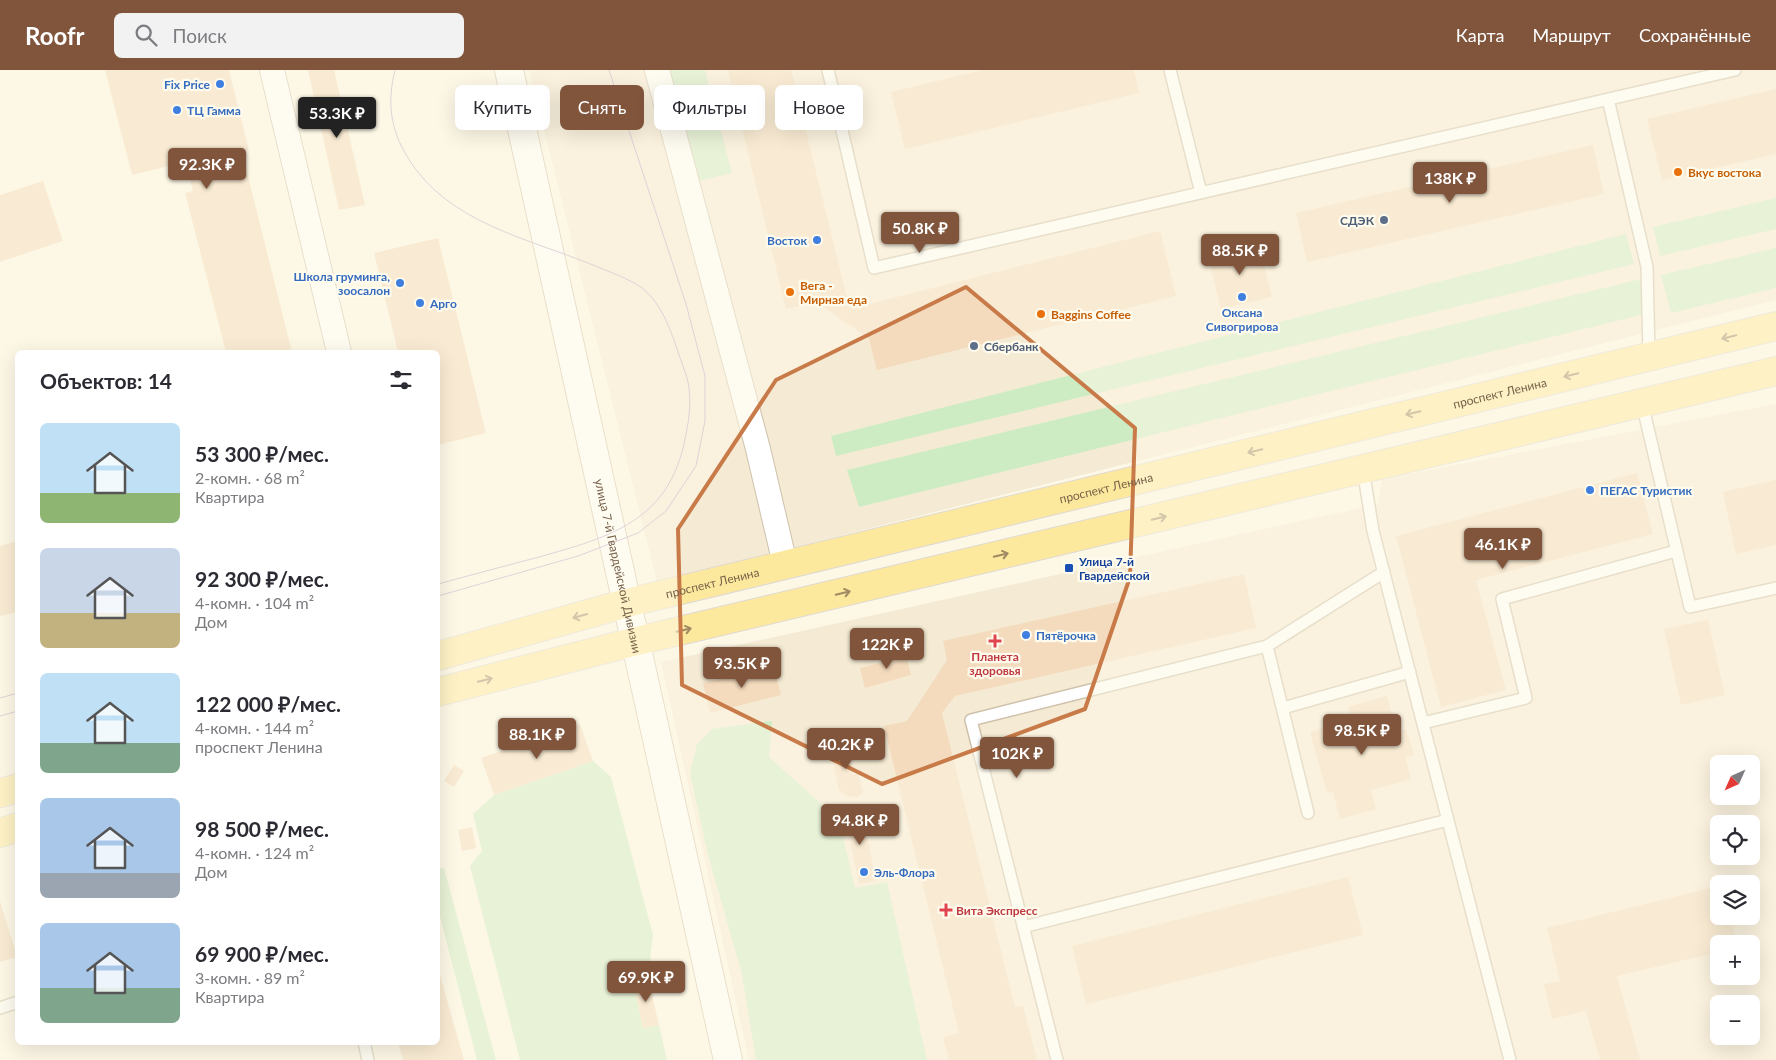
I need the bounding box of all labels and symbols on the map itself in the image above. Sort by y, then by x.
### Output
place label: Fix Price [164,77,211,92]
marker: Fix Price [214,78,226,90]
pin: 53.3K ₽ [291,97,383,139]
place label: ТЦ Гамма [187,103,241,118]
marker: ТЦ Гамма [171,104,183,116]
pin: 92.3K ₽ [161,148,253,190]
pin: 138K ₽ [1409,162,1491,204]
place label: Вкус востока [1688,165,1761,180]
marker: Вкус востока [1672,166,1684,178]
pin: 50.8K ₽ [874,212,966,254]
place label: СДЭК [1340,213,1375,228]
marker: СДЭК [1378,214,1390,226]
place label: Восток [767,233,807,248]
marker: Восток [811,234,823,246]
pin: 88.5K ₽ [1194,234,1286,276]
place label: Школа груминга, зоосалон [294,269,390,298]
marker: Школа груминга, зоосалон [394,277,406,289]
place label: Вега - Мирная еда [800,278,867,307]
marker: Вега - Мирная еда [784,286,796,298]
marker: Оксана Сивогрирова [1236,291,1248,303]
place label: Арго [429,296,457,311]
marker: Арго [414,297,426,309]
place label: Оксана Сивогрирова [1206,305,1278,334]
place label: Baggins Coffee [1051,307,1132,322]
marker: Baggins Coffee [1035,308,1047,320]
one-way arrow [1721,333,1737,342]
place label: Сбербанк [984,339,1039,354]
marker: Сбербанк [968,340,980,352]
one-way arrow [1563,371,1579,380]
street label: проспект Ленина [1451,374,1548,411]
one-way arrow [1405,409,1421,418]
one-way arrow [1247,447,1263,456]
street label: проспект Ленина [1058,469,1154,506]
street label: улица 7-й Гвардейской Дивизии [592,477,645,655]
place label: ПЕГАС Туристик [1600,483,1692,498]
marker: ПЕГАС Туристик [1584,484,1596,496]
one-way arrow [1150,513,1166,522]
pin: 46.1K ₽ [1457,528,1549,570]
one-way arrow [992,550,1008,559]
place label: Улица 7-й Гвардейской [1078,554,1150,583]
marker: Улица 7-й Гвардейской [1063,562,1075,574]
street label: проспект Ленина [664,564,761,601]
one-way arrow [834,588,850,597]
one-way arrow [572,612,588,621]
one-way arrow [676,625,692,634]
pin: 122K ₽ [846,628,928,670]
place label: Пятёрочка [1036,628,1096,643]
marker: Пятёрочка [1020,629,1032,641]
marker: Планета здоровья [989,635,1001,647]
pin: 93.5K ₽ [696,646,788,689]
place label: Планета здоровья [969,649,1021,678]
one-way arrow [476,675,492,684]
pin: 98.5K ₽ [1316,714,1408,756]
pin: 88.1K ₽ [491,718,583,760]
pin: 40.2K ₽ [800,728,892,770]
pin: 102K ₽ [976,736,1058,779]
north arrow [1710,755,1760,805]
pin: 94.8K ₽ [814,804,906,846]
place label: Эль-Флора [874,865,935,880]
marker: Эль-Флора [858,866,870,878]
place label: Вита Экспресс [956,903,1038,918]
marker: Вита Экспресс [940,904,952,916]
pin: 69.9K ₽ [600,960,692,1003]

